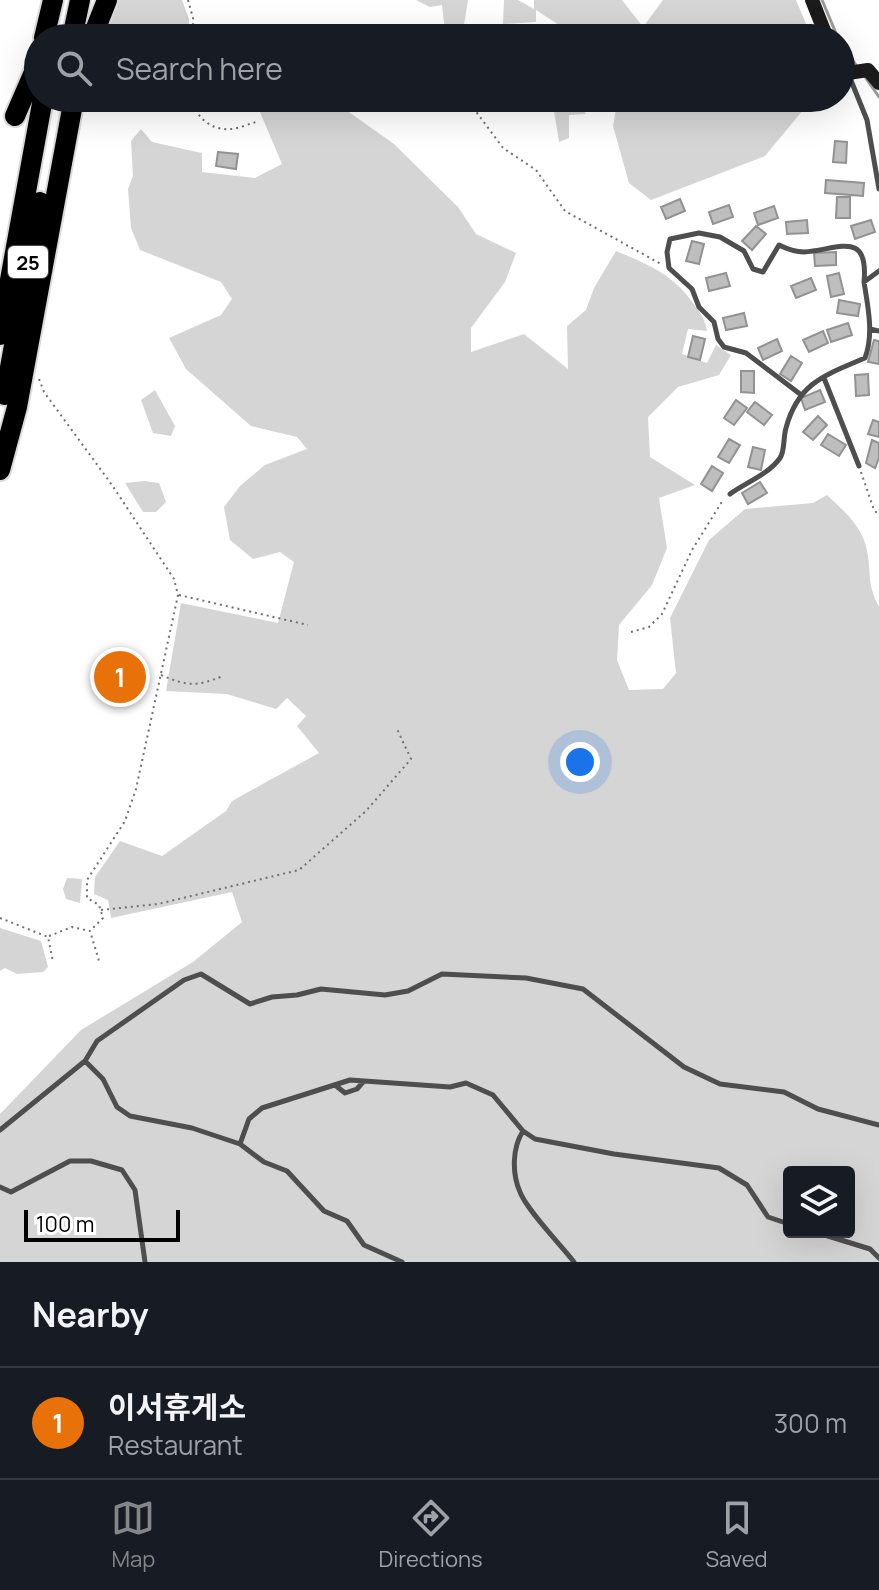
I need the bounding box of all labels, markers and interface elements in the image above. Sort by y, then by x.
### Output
search box [24,24,855,112]
icon: search [52,46,96,90]
text: Search here [116,48,283,89]
road number: 25 [8,246,48,278]
pin: 1 [94,647,146,707]
your location [560,742,600,782]
map controls [783,1166,855,1238]
button: layers [783,1166,855,1238]
scale bar [24,1206,180,1242]
text: 100 m [36,1209,94,1239]
text: Nearby [32,1291,148,1337]
text: 이서휴게소 [108,1386,246,1427]
text: 1 [52,1405,64,1441]
text: 300 m [774,1405,847,1441]
text: Restaurant [108,1427,243,1463]
tab: Map [111,1496,155,1574]
tab: Directions [378,1496,483,1574]
tab: Saved [706,1496,768,1574]

